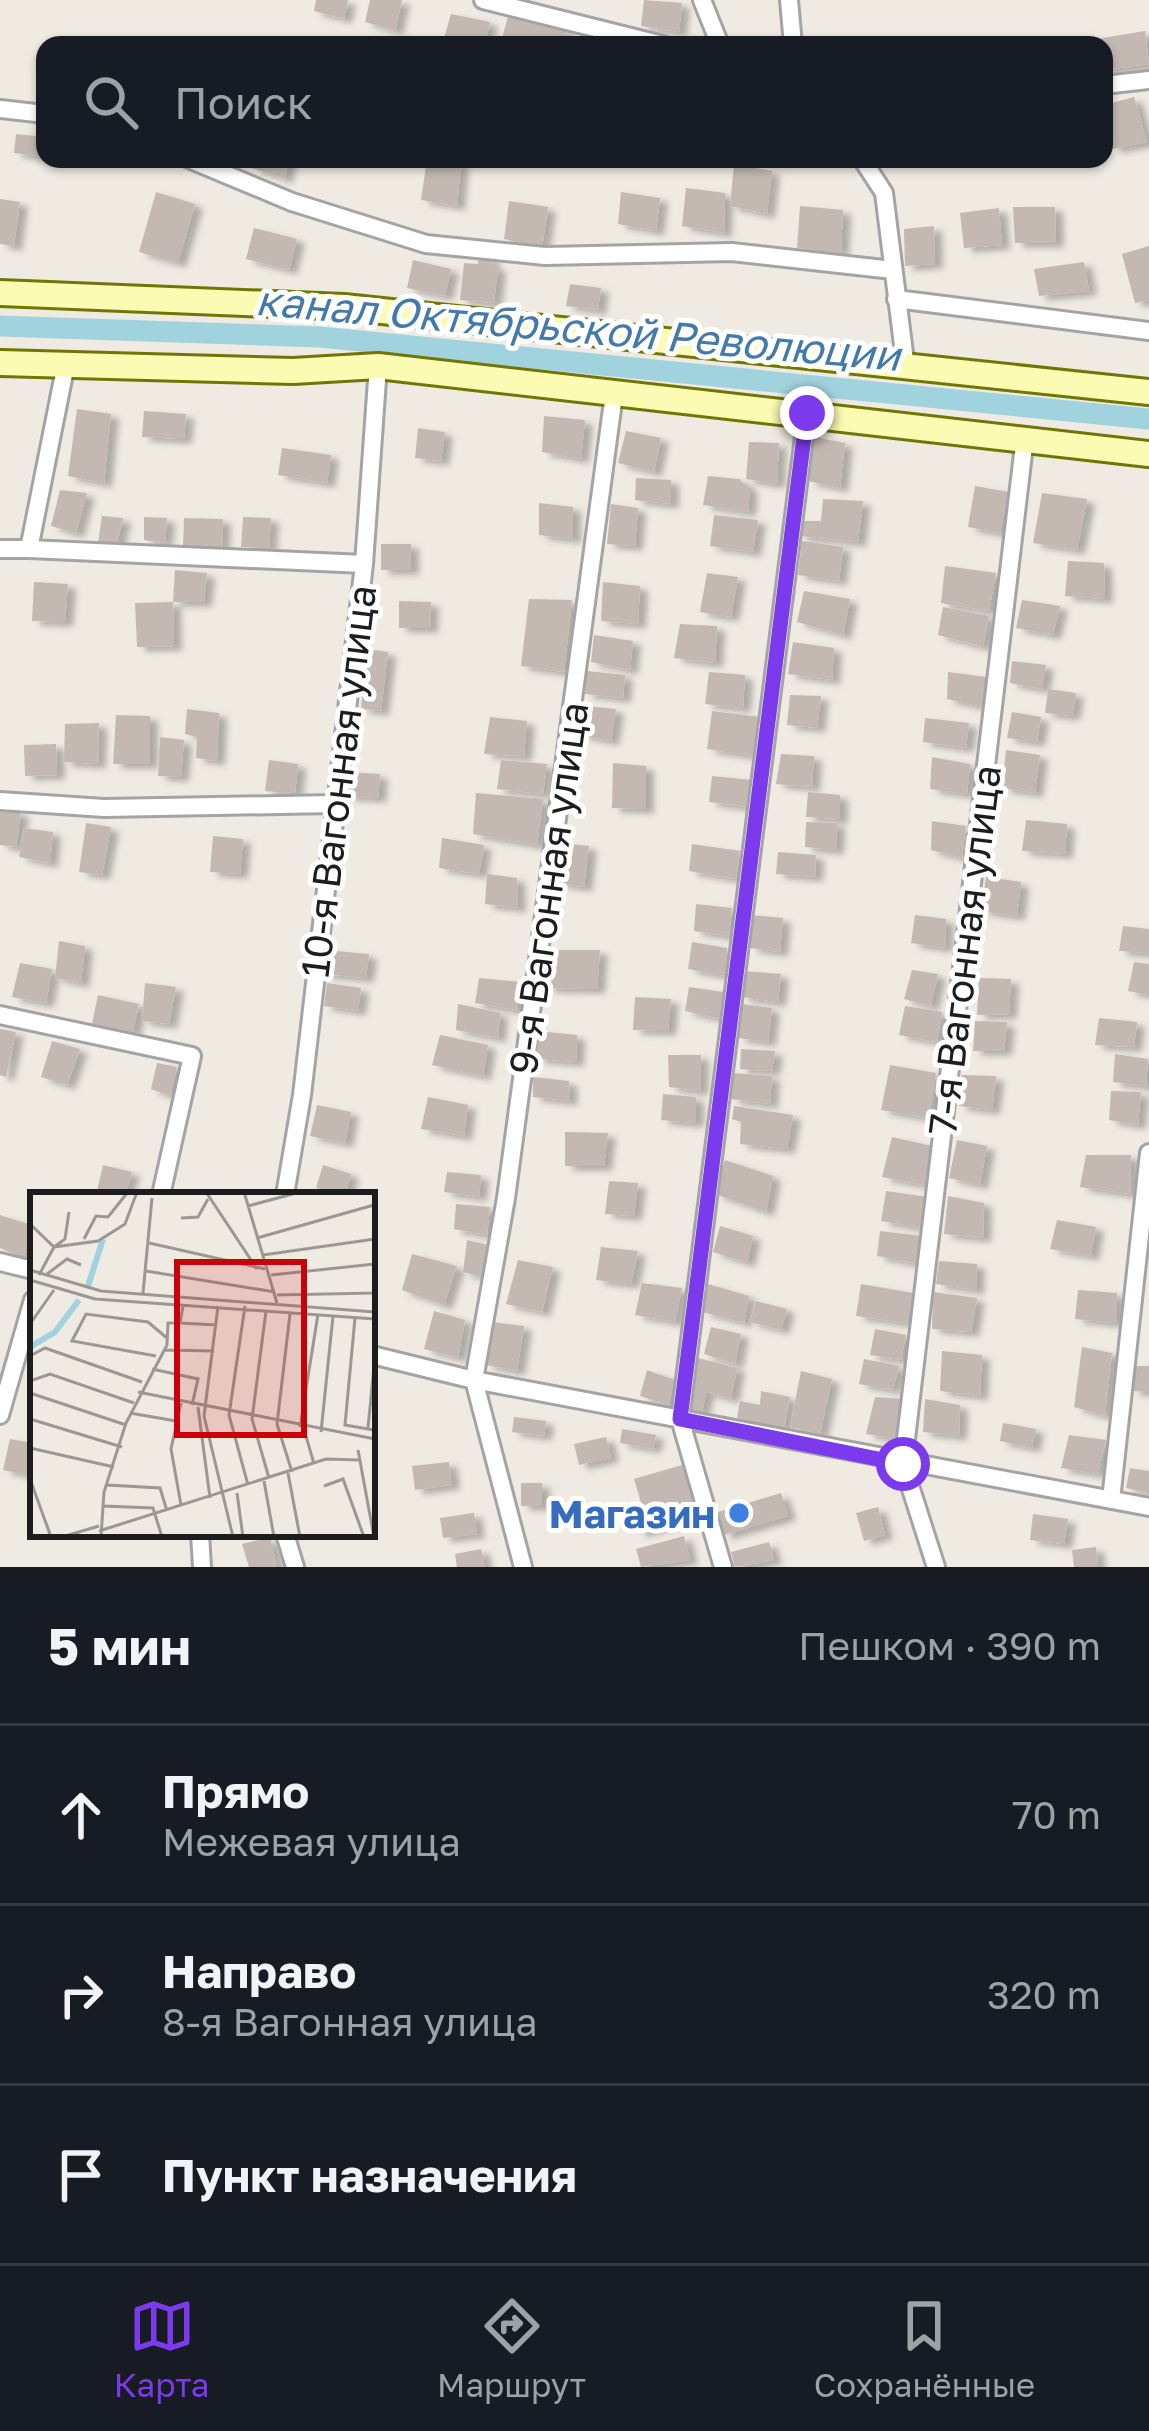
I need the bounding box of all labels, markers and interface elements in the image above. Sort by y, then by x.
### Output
search box [36,36,1113,168]
icon: search [78,69,144,135]
text: Поиск [174,75,313,129]
water label: канал Октябрьской Революции [254,274,905,380]
route end [780,386,834,440]
street label: 10-я Вагонная улица [291,582,385,980]
street label: 9-я Вагонная улица [499,699,597,1077]
street label: 7-я Вагонная улица [918,762,1010,1138]
inset map [30,1192,375,1537]
route start [876,1437,930,1491]
place label: Магазин [549,1490,715,1537]
marker: Магазин [726,1500,752,1526]
text: 5 мин [48,1615,191,1676]
text: Пешком · 390 m [798,1622,1101,1669]
text: Прямо [162,1764,309,1818]
icon: ahead [48,1782,114,1848]
text: 70 m [1012,1791,1101,1838]
text: Межевая улица [162,1818,461,1865]
text: Направо [162,1944,356,1998]
icon: right [48,1962,114,2028]
text: 320 m [987,1971,1101,2018]
text: 8-я Вагонная улица [162,1998,538,2045]
icon: arrive [48,2142,114,2208]
text: Пункт назначения [162,2148,577,2202]
tab: Карта [114,2293,209,2404]
tab: Маршрут [437,2293,586,2404]
tab: Сохранённые [814,2293,1035,2404]

